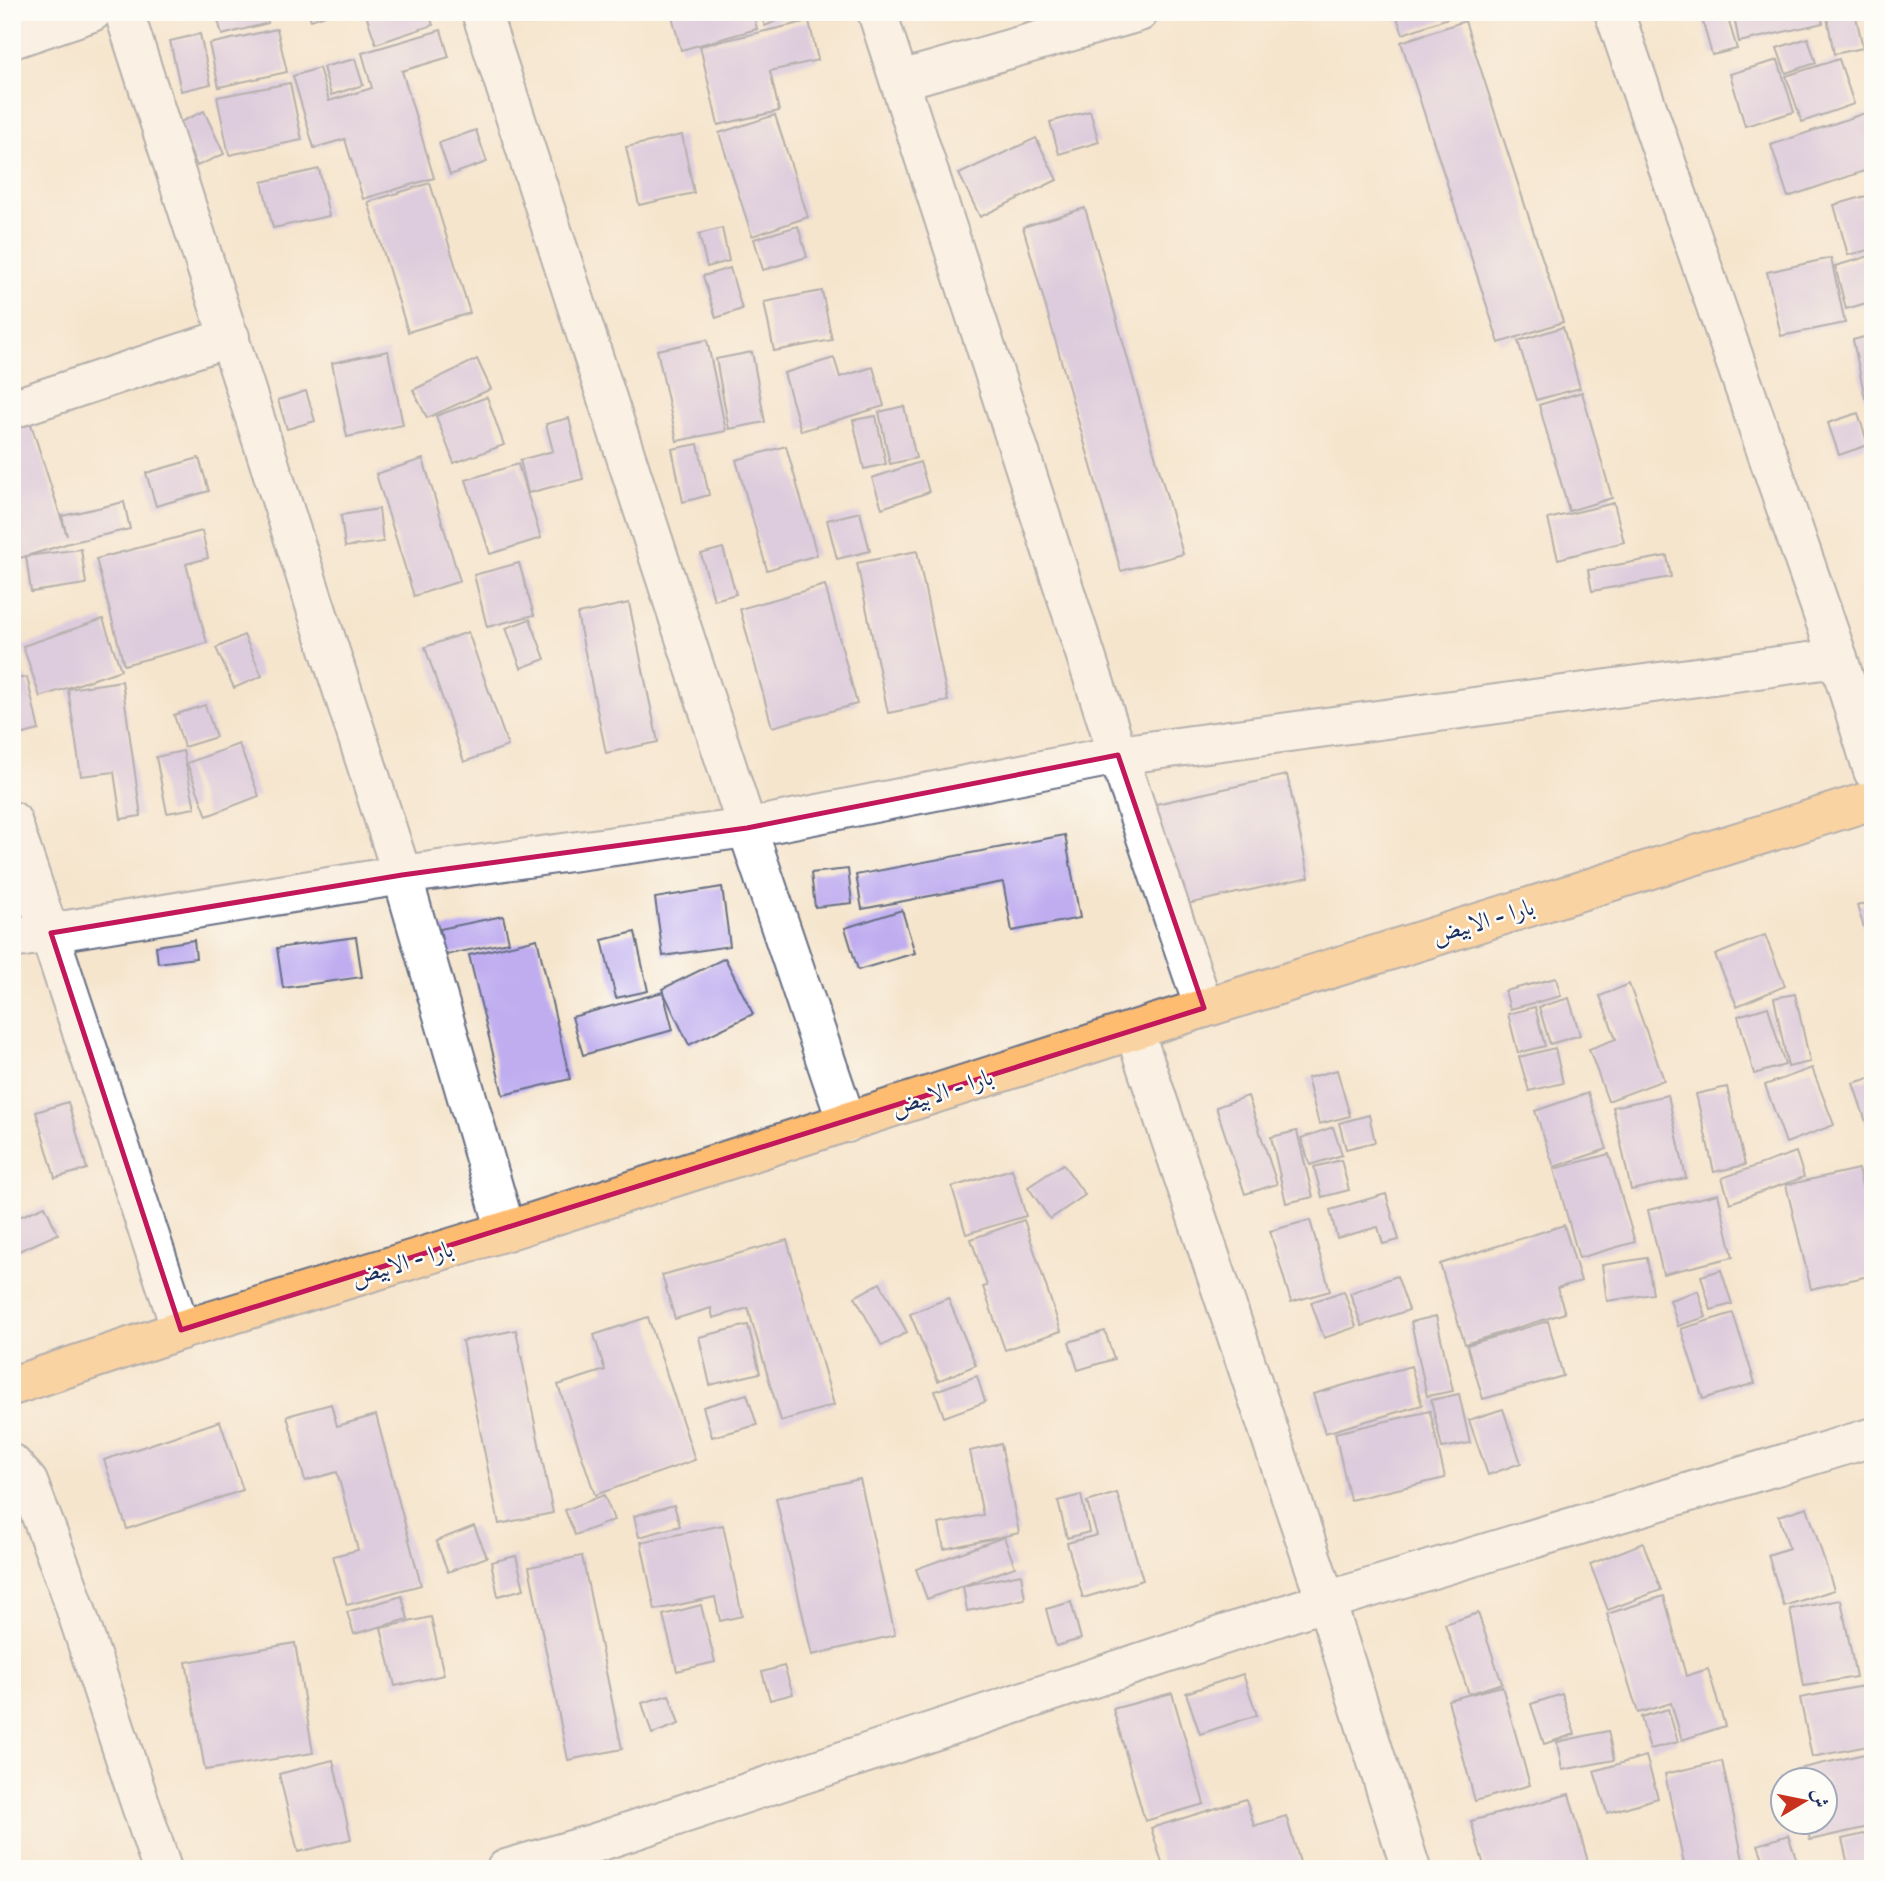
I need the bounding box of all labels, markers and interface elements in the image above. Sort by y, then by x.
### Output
street label: بارا - الابيض [1429,892,1538,953]
street label: بارا - الابيض [888,1062,997,1124]
street label: بارا - الابيض [348,1234,457,1295]
north arrow [1770,1766,1840,1836]
text: ش [1805,1787,1832,1810]

